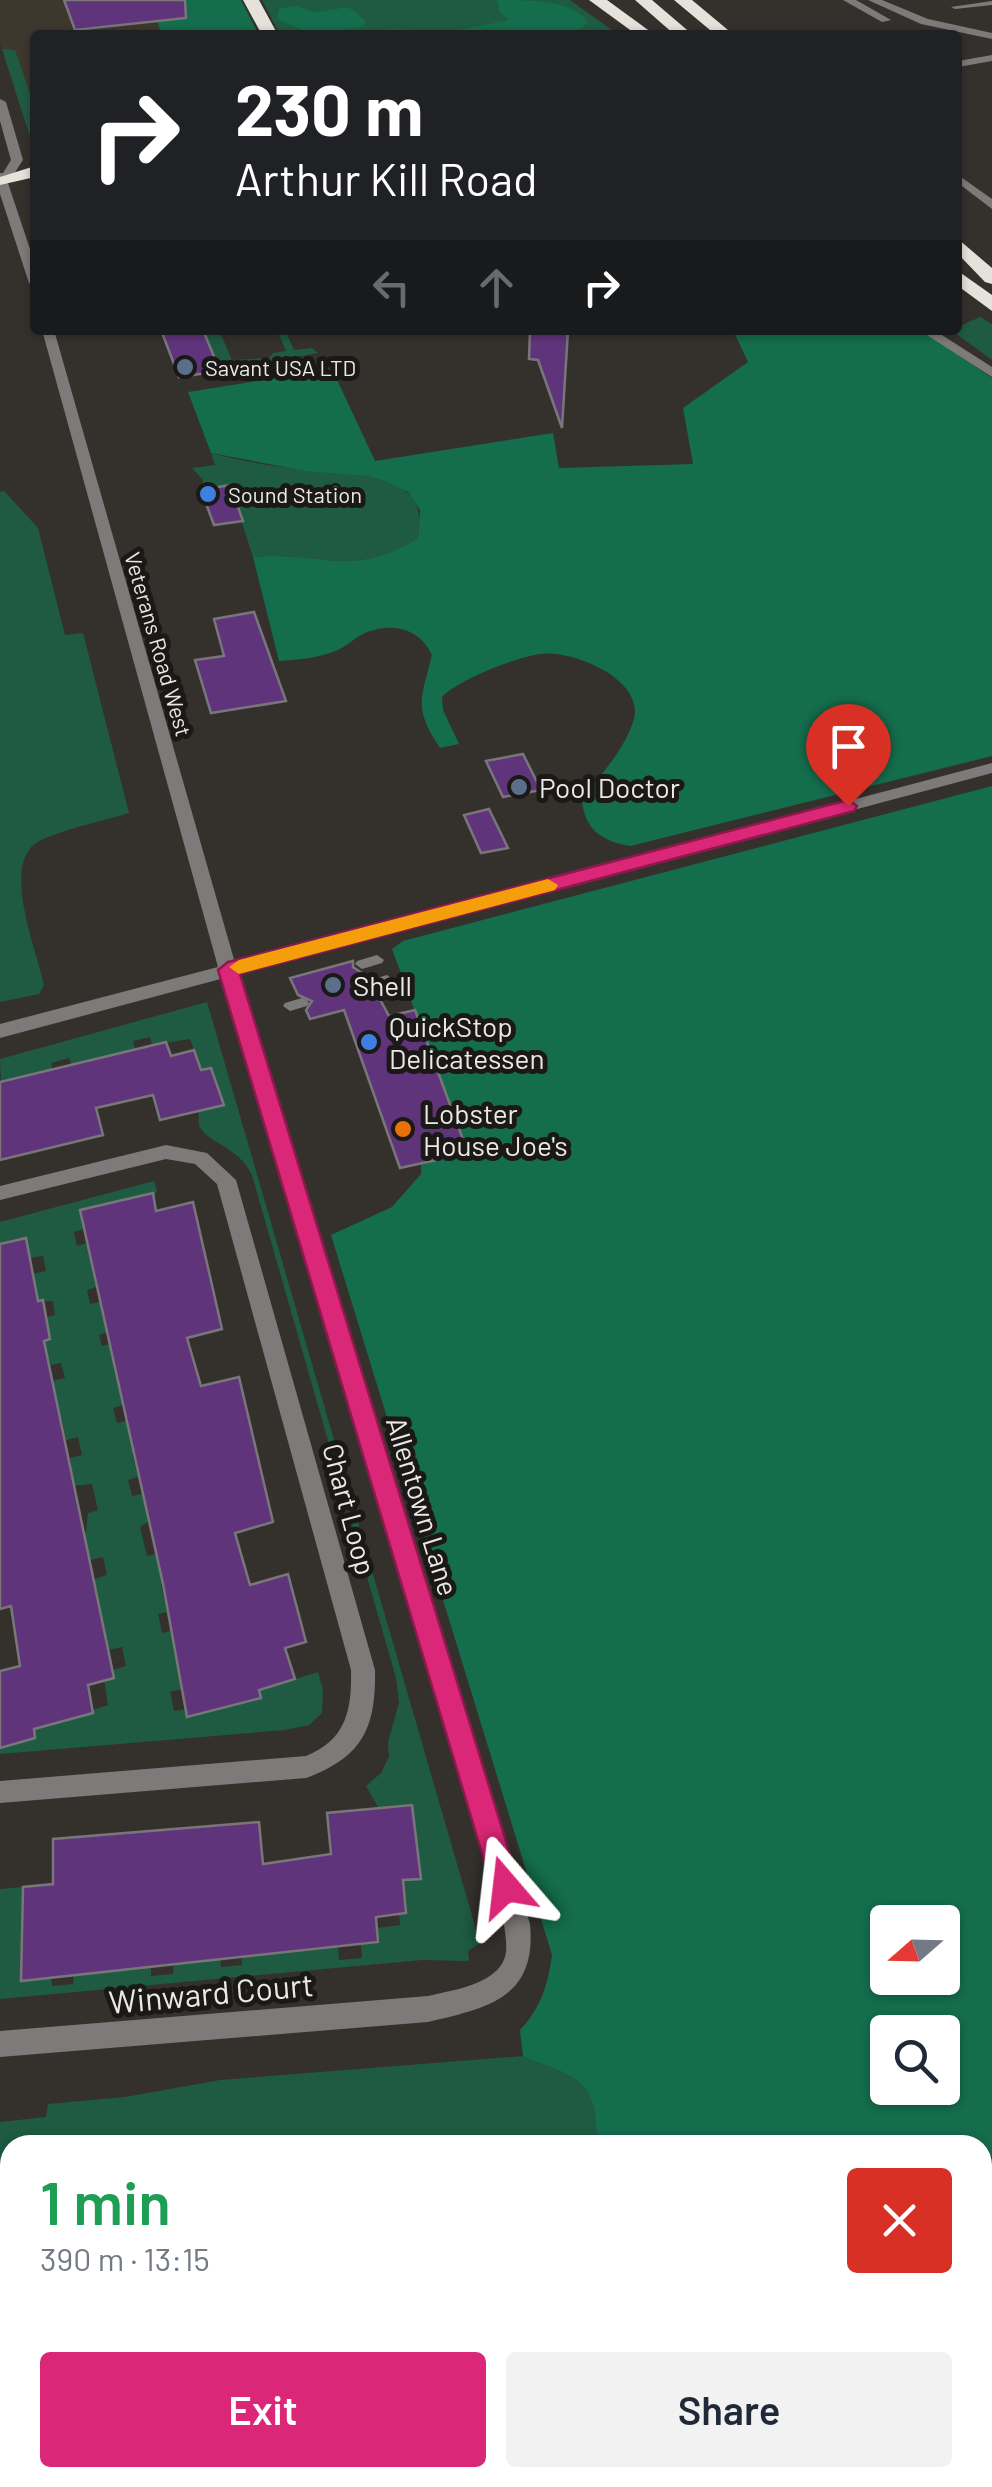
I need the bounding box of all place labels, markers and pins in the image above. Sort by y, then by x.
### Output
place label: Savant USA LTD [205,354,356,380]
marker: Savant USA LTD [174,356,196,378]
place label: Sound Station [228,481,362,507]
marker: Sound Station [197,483,219,505]
pin [806,704,891,807]
place label: Pool Doctor [539,770,680,804]
marker: Pool Doctor [508,776,530,798]
place label: Shell [353,968,412,1002]
marker: Shell [322,974,344,996]
place label: QuickStop Delicatessen [389,1009,545,1075]
marker: QuickStop Delicatessen [358,1031,380,1053]
place label: Lobster House Joe's [423,1096,568,1162]
marker: Lobster House Joe's [392,1118,414,1140]

